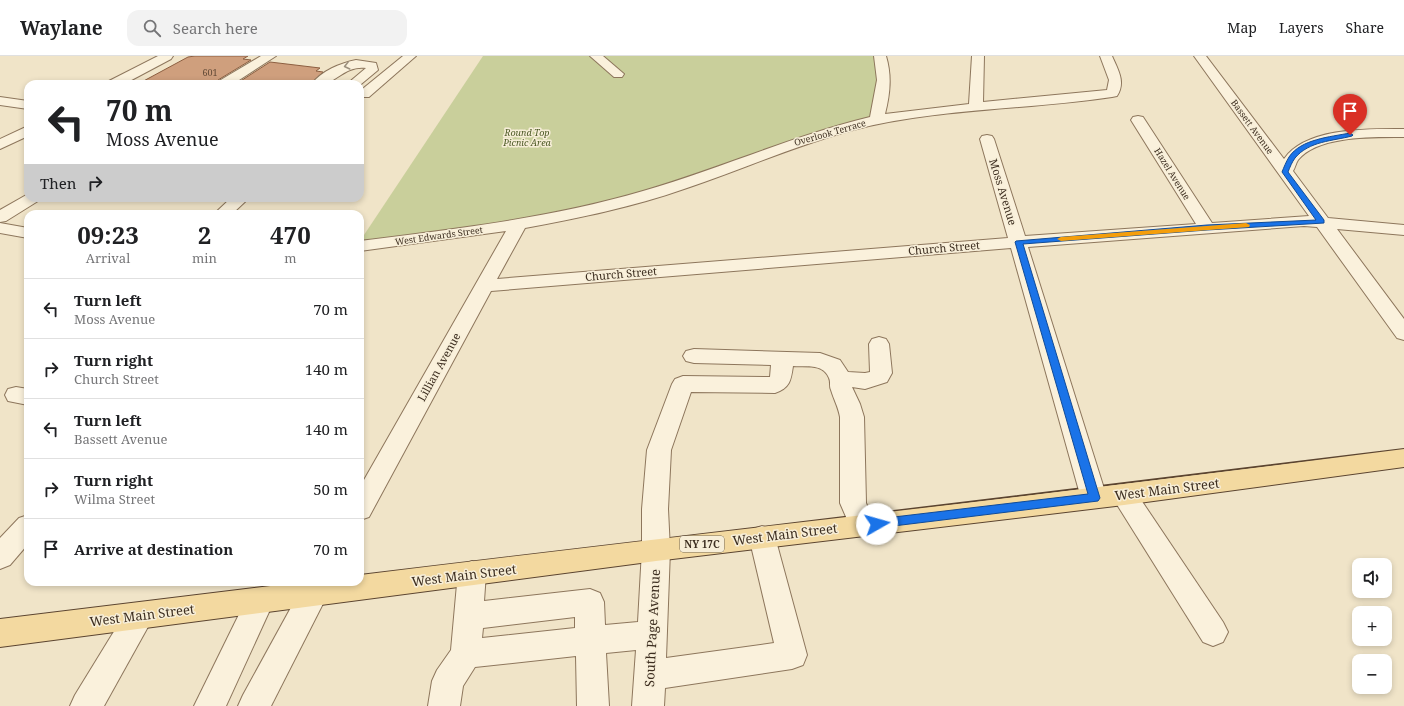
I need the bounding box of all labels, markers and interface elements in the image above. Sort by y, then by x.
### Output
search box [127,10,407,46]
text: Waylane [20,15,103,41]
icon: search [141,17,163,39]
text: Search here [173,18,258,38]
text: Map [1227,18,1257,37]
text: Layers [1279,18,1324,37]
text: Share [1346,18,1384,37]
one-way arrow [344,61,351,70]
house number: 601 [202,66,218,79]
text: 70 m [106,91,173,129]
pin [1333,94,1367,135]
icon: left [40,96,92,148]
street label: Bassett Avenue [1228,97,1277,157]
icon: arrive [1339,100,1361,122]
street label: Overlook Terrace [792,116,867,149]
park label: Round Top Picnic Area [502,126,552,149]
text: Moss Avenue [106,127,219,151]
street label: Hazel Avenue [1151,145,1194,202]
street label: Moss Avenue [986,157,1021,227]
icon: right [84,172,106,194]
text: Then [40,173,76,193]
text: 09:23 [77,218,139,251]
text: 2 [198,218,211,251]
text: 470 [270,218,311,251]
street label: West Edwards Street [394,223,484,248]
street label: Church Street [908,237,981,258]
text: Arrival [86,249,130,267]
text: min [192,249,217,267]
text: m [284,249,297,267]
street label: Church Street [585,263,658,284]
text: Turn left [74,290,142,310]
icon: left [40,298,62,320]
text: 70 m [313,299,348,319]
text: Moss Avenue [74,310,155,328]
street label: Lillian Avenue [414,330,464,404]
text: Turn right [74,350,153,370]
icon: right [40,358,62,380]
text: 140 m [305,359,348,379]
text: Church Street [74,370,159,388]
text: Turn left [74,410,142,430]
icon: left [40,418,62,440]
text: 140 m [305,419,348,439]
text: Bassett Avenue [74,430,168,448]
text: Turn right [74,470,153,490]
street label: West Main Street [1114,474,1221,504]
icon: right [40,478,62,500]
text: 50 m [313,479,348,499]
text: Wilma Street [74,490,155,508]
position arrow [856,503,898,545]
street label: West Main Street [732,519,839,549]
road number: NY 17C [680,536,724,552]
icon: arrive [40,538,62,560]
text: Arrive at destination [74,539,233,559]
text: 70 m [313,539,348,559]
map controls [1352,558,1392,694]
button: sound [1352,558,1392,598]
street label: West Main Street [411,560,518,590]
street label: South Page Avenue [640,569,664,687]
street label: West Main Street [89,600,196,630]
button: + [1352,606,1392,646]
button: − [1352,654,1392,694]

